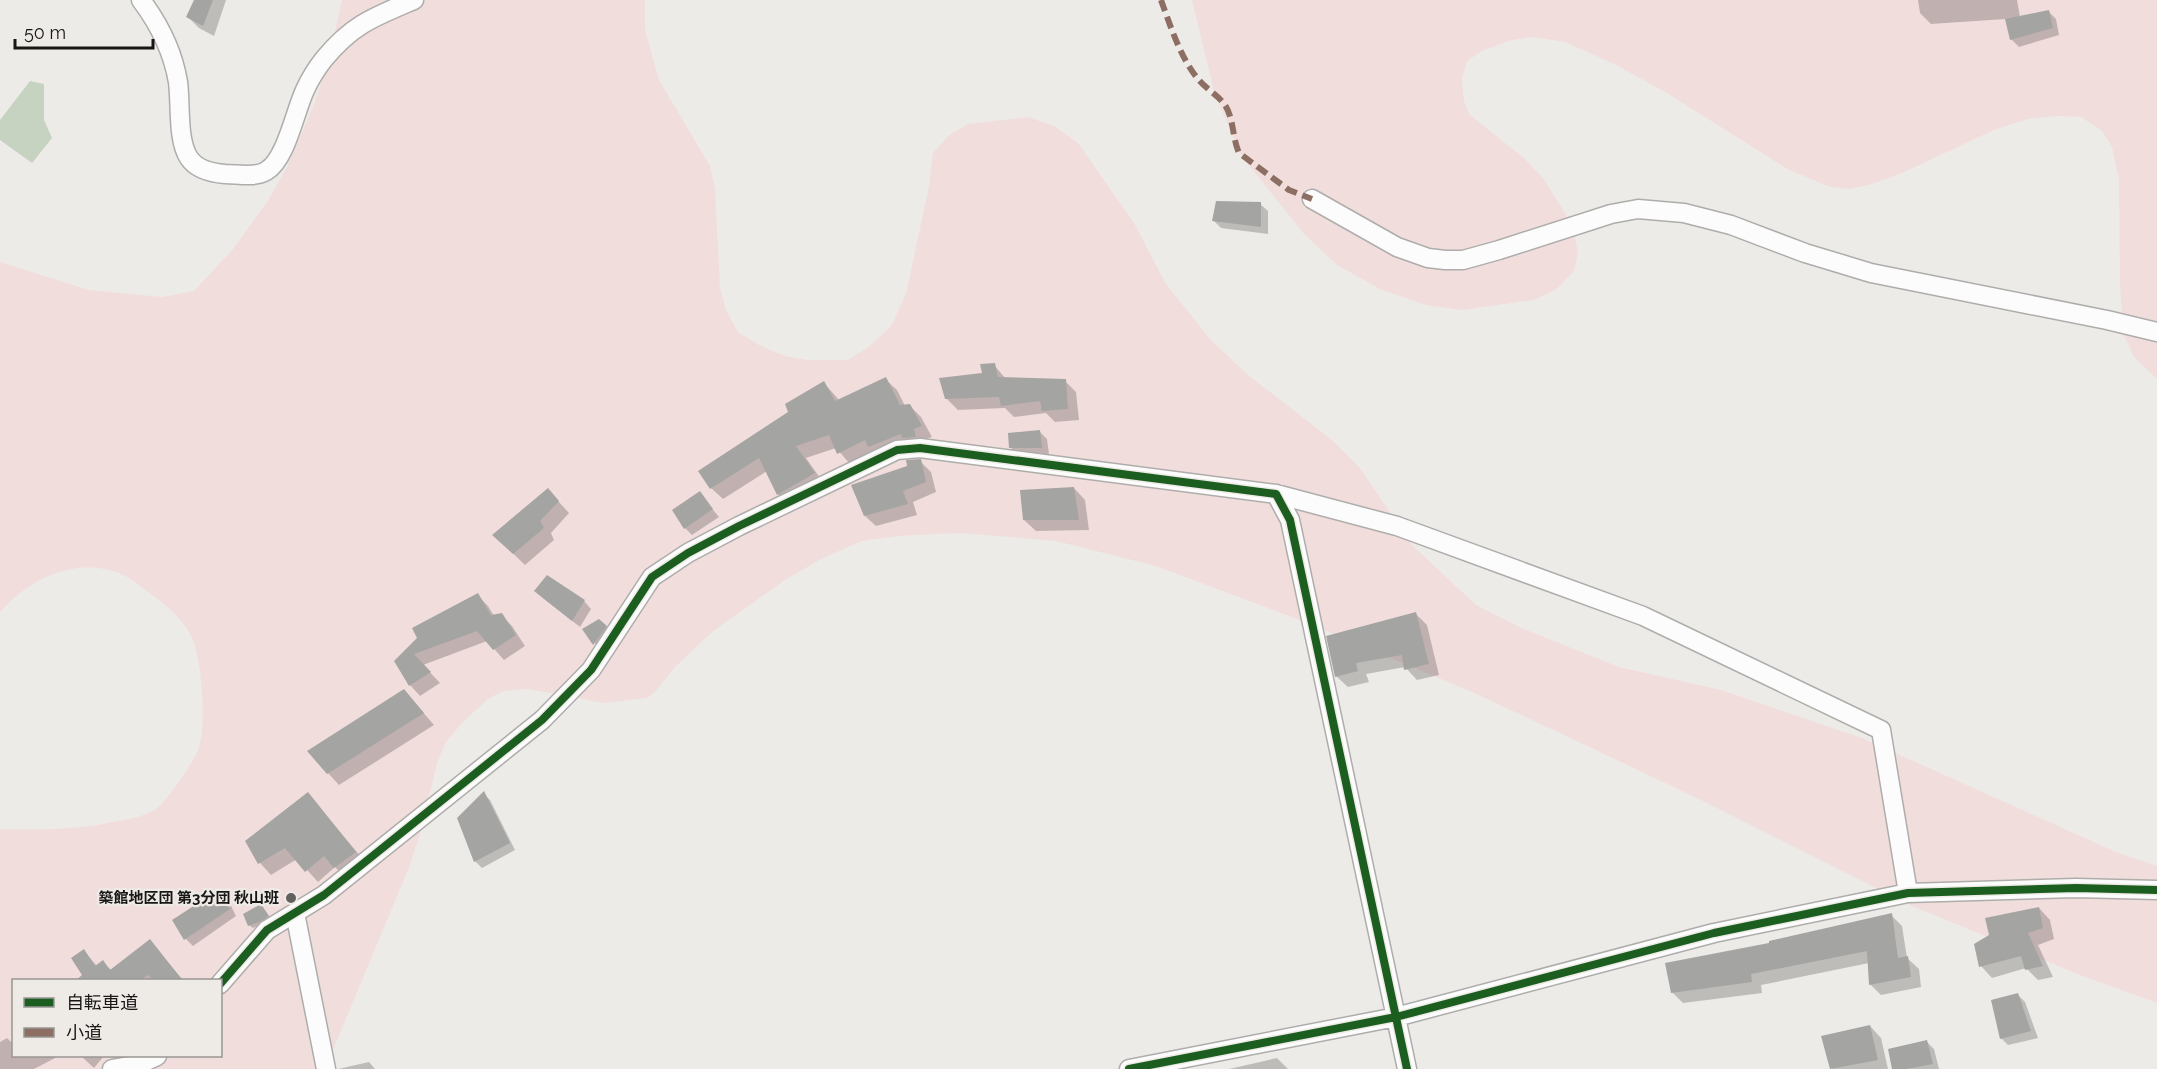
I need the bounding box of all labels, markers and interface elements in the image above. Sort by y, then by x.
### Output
scale bar [15,12,153,50]
text: 50 m [24,22,66,43]
place label: 築館地区団 第3分団 秋山班 [98,889,279,907]
marker: 築館地区団 第3分団 秋山班 [284,891,298,905]
legend [12,979,222,1057]
text: 自転車道 [66,992,138,1013]
text: 小道 [66,1022,102,1043]

